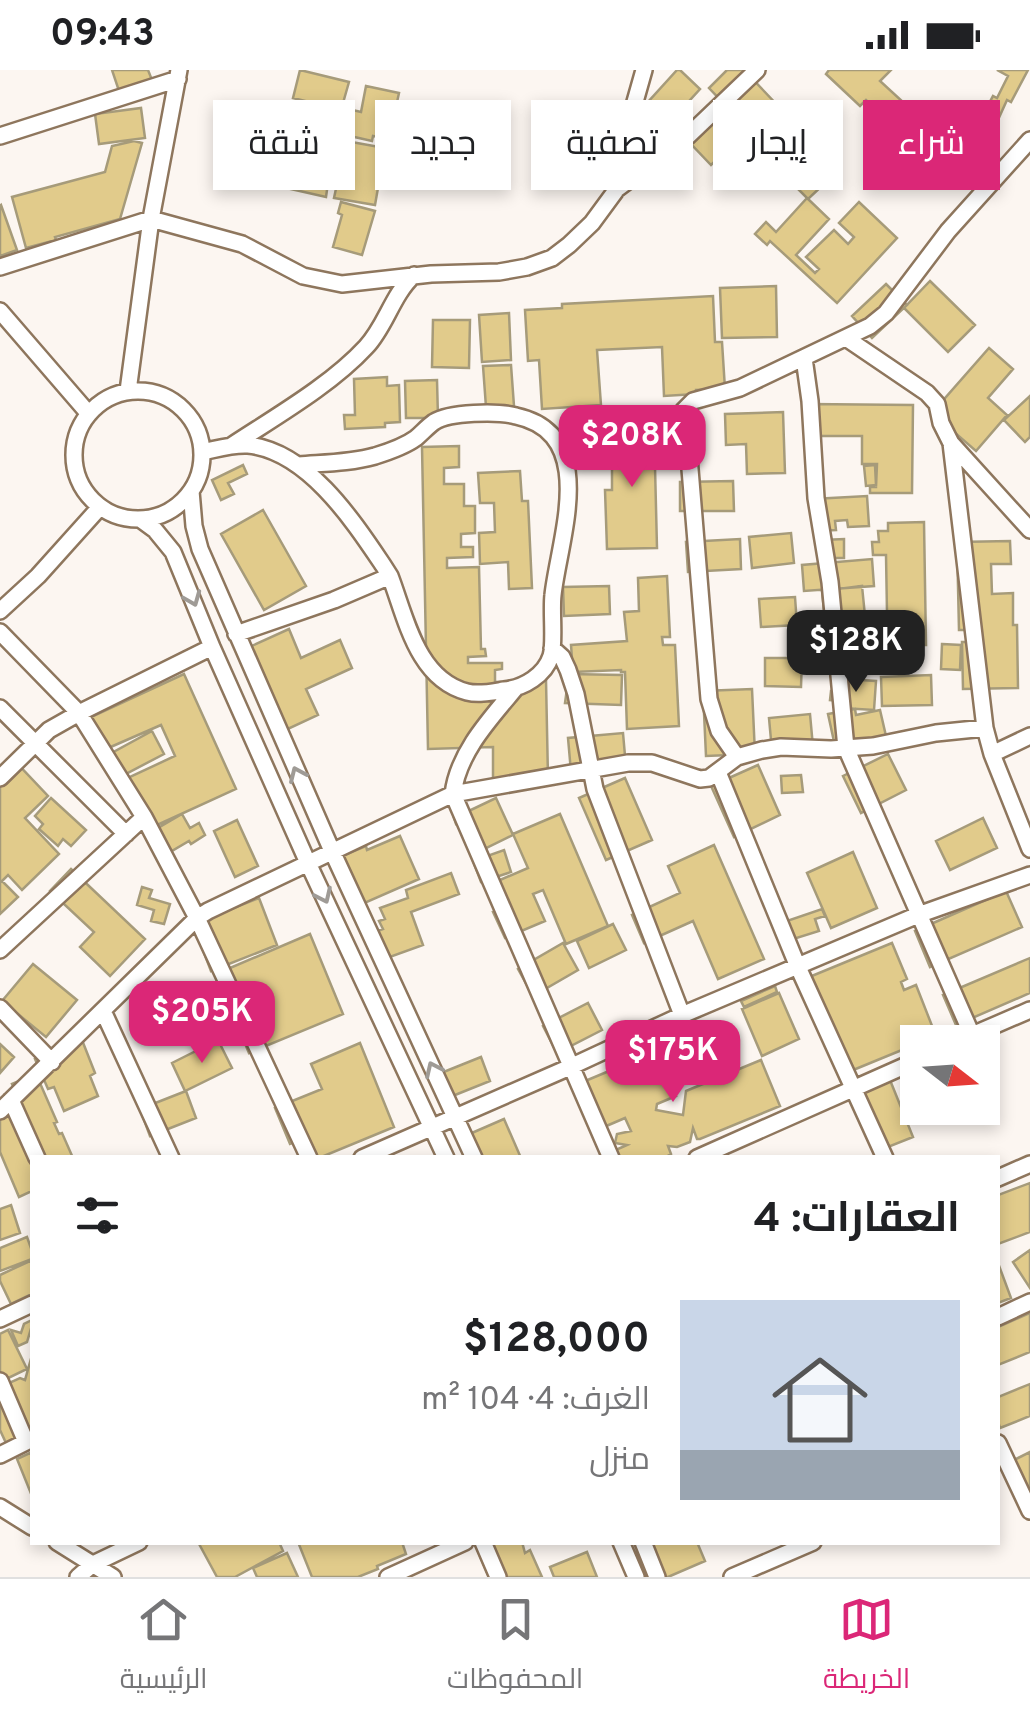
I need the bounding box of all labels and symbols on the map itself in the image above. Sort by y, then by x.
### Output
pin: $208K [562,405,702,490]
one-way arrow [181,589,201,607]
pin: $128K [786,610,926,695]
one-way arrow [289,766,309,784]
one-way arrow [312,886,332,904]
pin: $205K [132,981,272,1066]
pin: $175K [603,1020,743,1105]
north arrow [900,1025,1000,1125]
one-way arrow [426,1061,446,1079]

